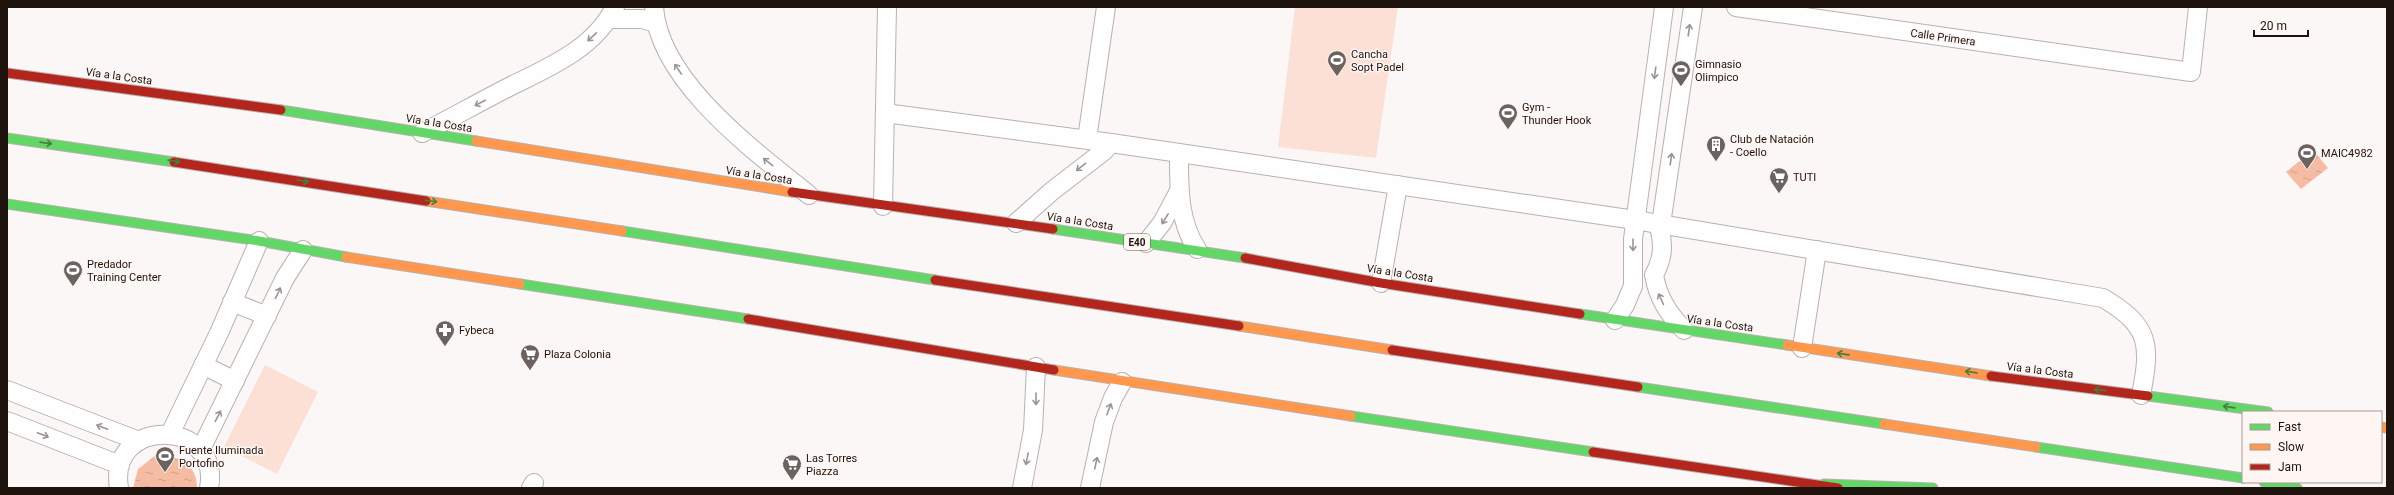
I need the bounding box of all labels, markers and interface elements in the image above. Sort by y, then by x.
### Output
scale bar [2254,12,2308,38]
text: 20 m [2260,19,2287,33]
one-way arrow [1685,24,1693,37]
street label: Calle Primera [1910,27,1976,48]
one-way arrow [586,33,597,42]
place label: Cancha Sopt Padel [1351,48,1404,74]
sports icon: Cancha Sopt Padel [1326,49,1348,77]
place label: Gimnasio Olimpico [1695,58,1742,84]
sports icon: Gimnasio Olimpico [1670,59,1692,87]
one-way arrow [674,63,682,74]
street label: Vía a la Costa [85,65,153,88]
one-way arrow [1651,66,1659,79]
one-way arrow [474,100,486,107]
place label: Gym - Thunder Hook [1522,101,1592,127]
sports icon: Gym - Thunder Hook [1497,102,1519,130]
street label: Vía a la Costa [405,112,473,135]
place label: Club de Natación - Coello [1730,133,1814,159]
building icon: Club de Natación - Coello [1705,134,1727,162]
one-way arrow [39,139,52,147]
sports icon: MAIC4982 [2296,142,2318,170]
place label: MAIC4982 [2321,147,2373,160]
one-way arrow [1667,153,1675,166]
one-way arrow [167,157,180,165]
one-way arrow [762,158,773,166]
one-way arrow [1076,163,1086,172]
street label: Vía a la Costa [725,164,793,187]
supermarket icon: TUTI [1768,166,1790,194]
place label: TUTI [1793,171,1816,184]
one-way arrow [296,177,309,185]
one-way arrow [424,197,437,205]
street label: Vía a la Costa [1046,210,1114,233]
one-way arrow [1160,213,1168,225]
road number: E40 [1124,234,1150,250]
one-way arrow [1629,238,1637,251]
place label: Predador Training Center [87,258,162,284]
sports icon: Predador Training Center [62,259,84,287]
street label: Vía a la Costa [1366,262,1434,285]
one-way arrow [275,288,282,300]
one-way arrow [1657,293,1664,305]
street label: Vía a la Costa [1686,312,1754,335]
pharmacy icon: Fybeca [434,319,456,347]
place label: Fybeca [459,324,494,337]
supermarket icon: Plaza Colonia [519,343,541,371]
place label: Plaza Colonia [544,348,611,361]
one-way arrow [1836,349,1849,357]
street label: Vía a la Costa [2006,360,2074,381]
one-way arrow [1965,368,1978,376]
one-way arrow [2094,386,2107,394]
one-way arrow [1032,392,1039,405]
one-way arrow [1105,403,1113,415]
one-way arrow [2223,403,2236,411]
one-way arrow [214,410,222,422]
legend [2242,411,2382,483]
text: Fast [2278,420,2301,434]
one-way arrow [97,422,109,430]
one-way arrow [37,432,49,439]
text: Slow [2278,440,2304,454]
place label: Fuente Iluminada Portofino [179,444,263,470]
sports icon: Fuente Iluminada Portofino [154,445,176,473]
place label: Las Torres Piazza [806,452,858,478]
one-way arrow [1023,452,1031,465]
supermarket icon: Las Torres Piazza [781,453,803,481]
one-way arrow [1093,457,1101,470]
text: Jam [2278,460,2302,474]

